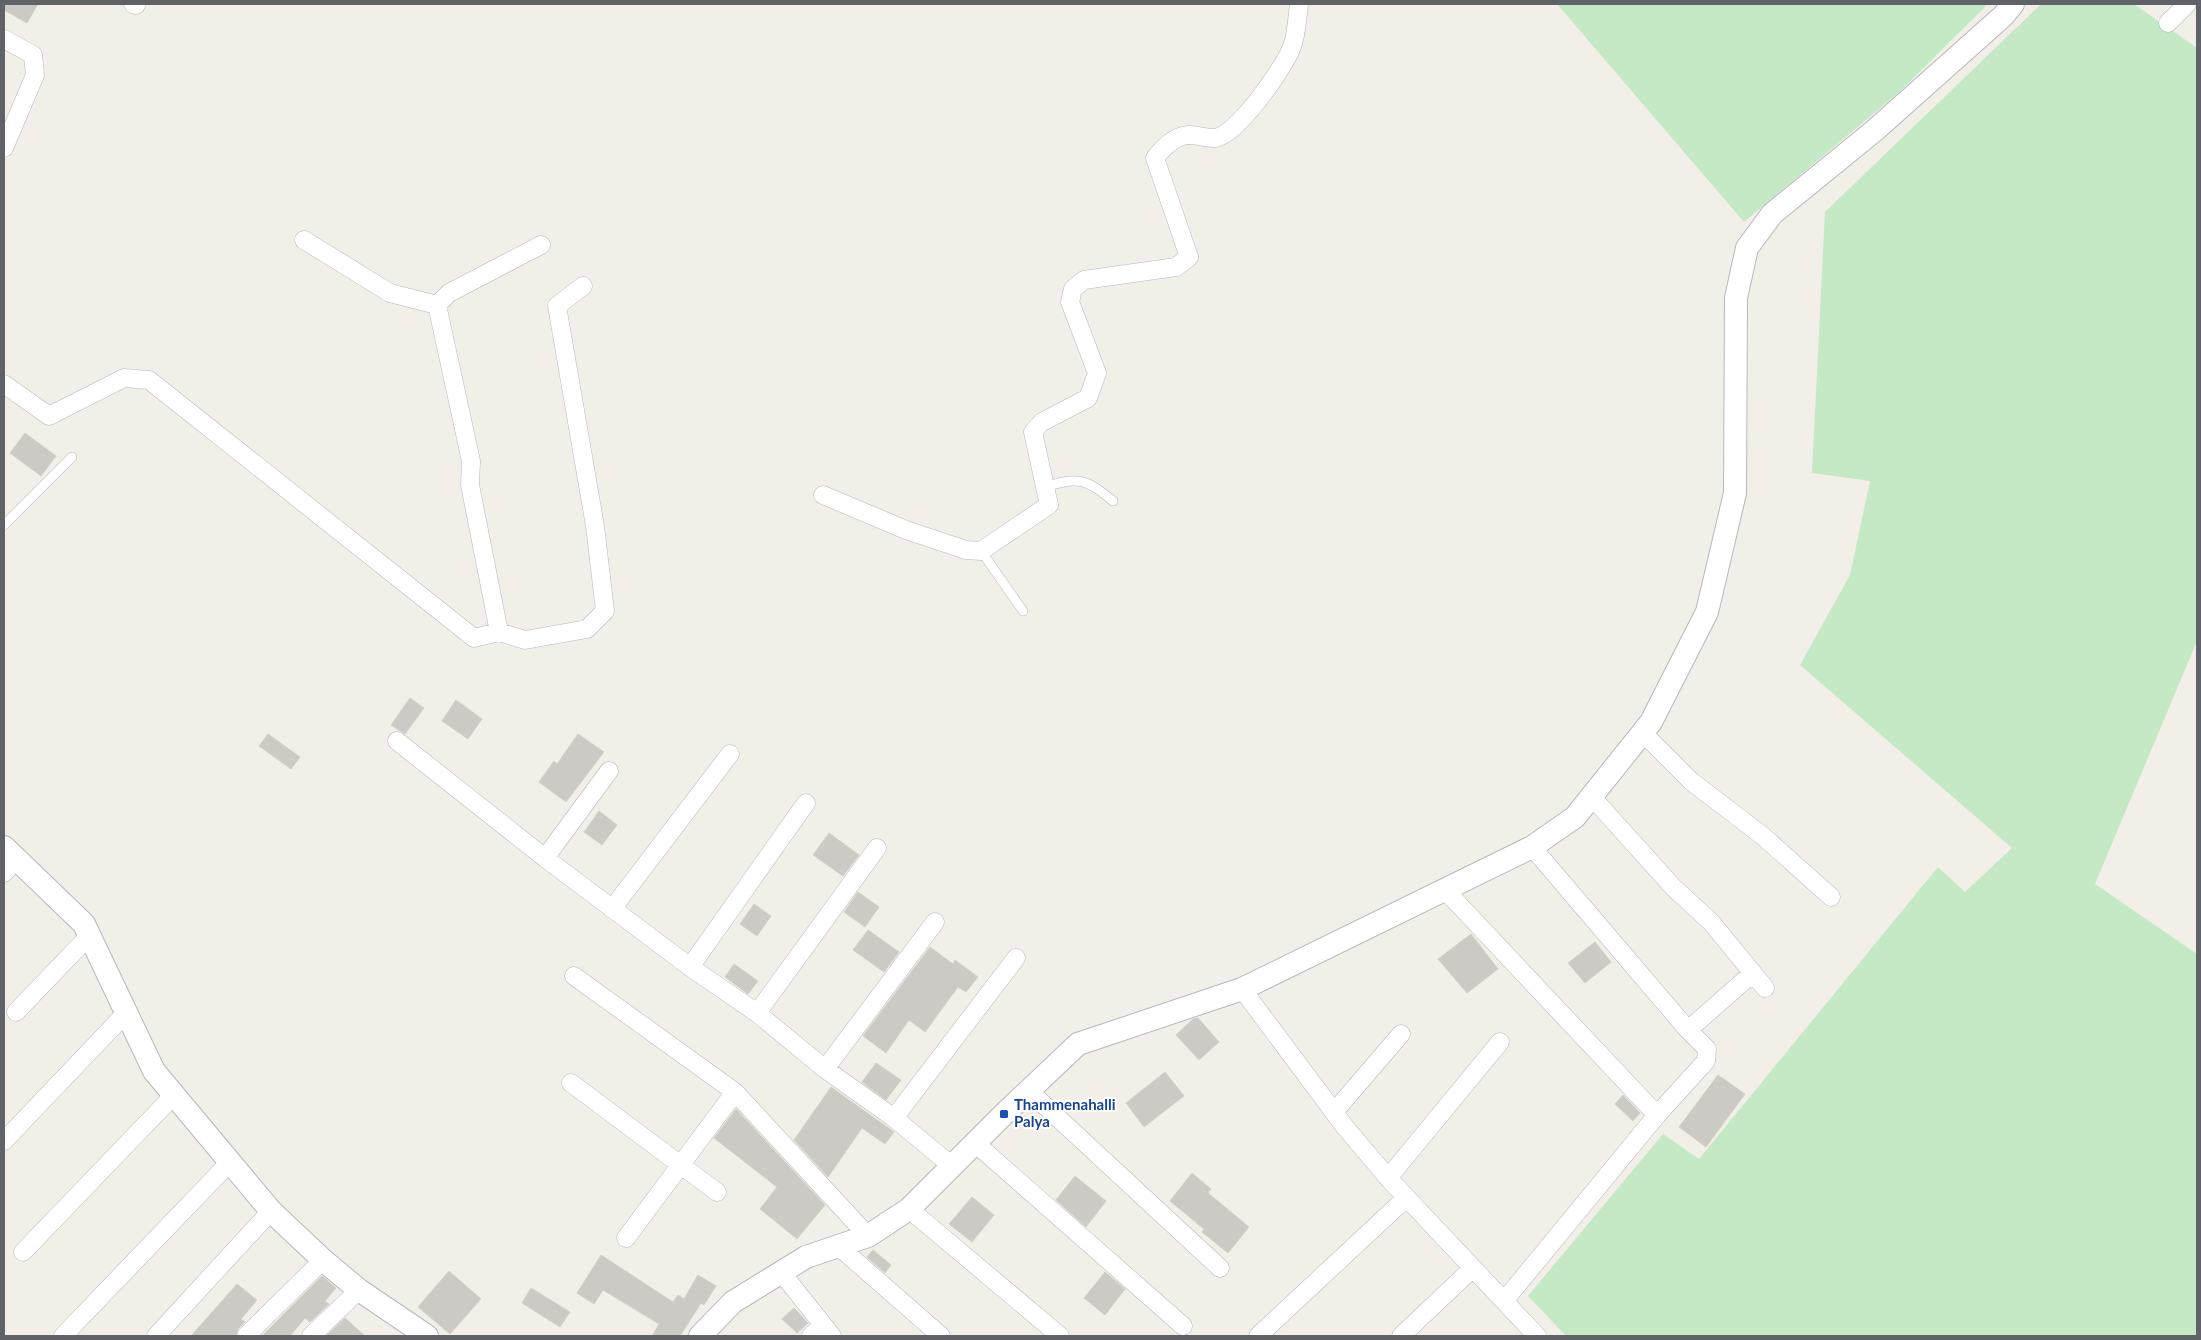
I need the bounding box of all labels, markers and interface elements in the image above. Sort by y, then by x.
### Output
place label: Thammenahalli Palya [1014,1095,1116,1130]
marker: Thammenahalli Palya [998,1108,1010,1120]

